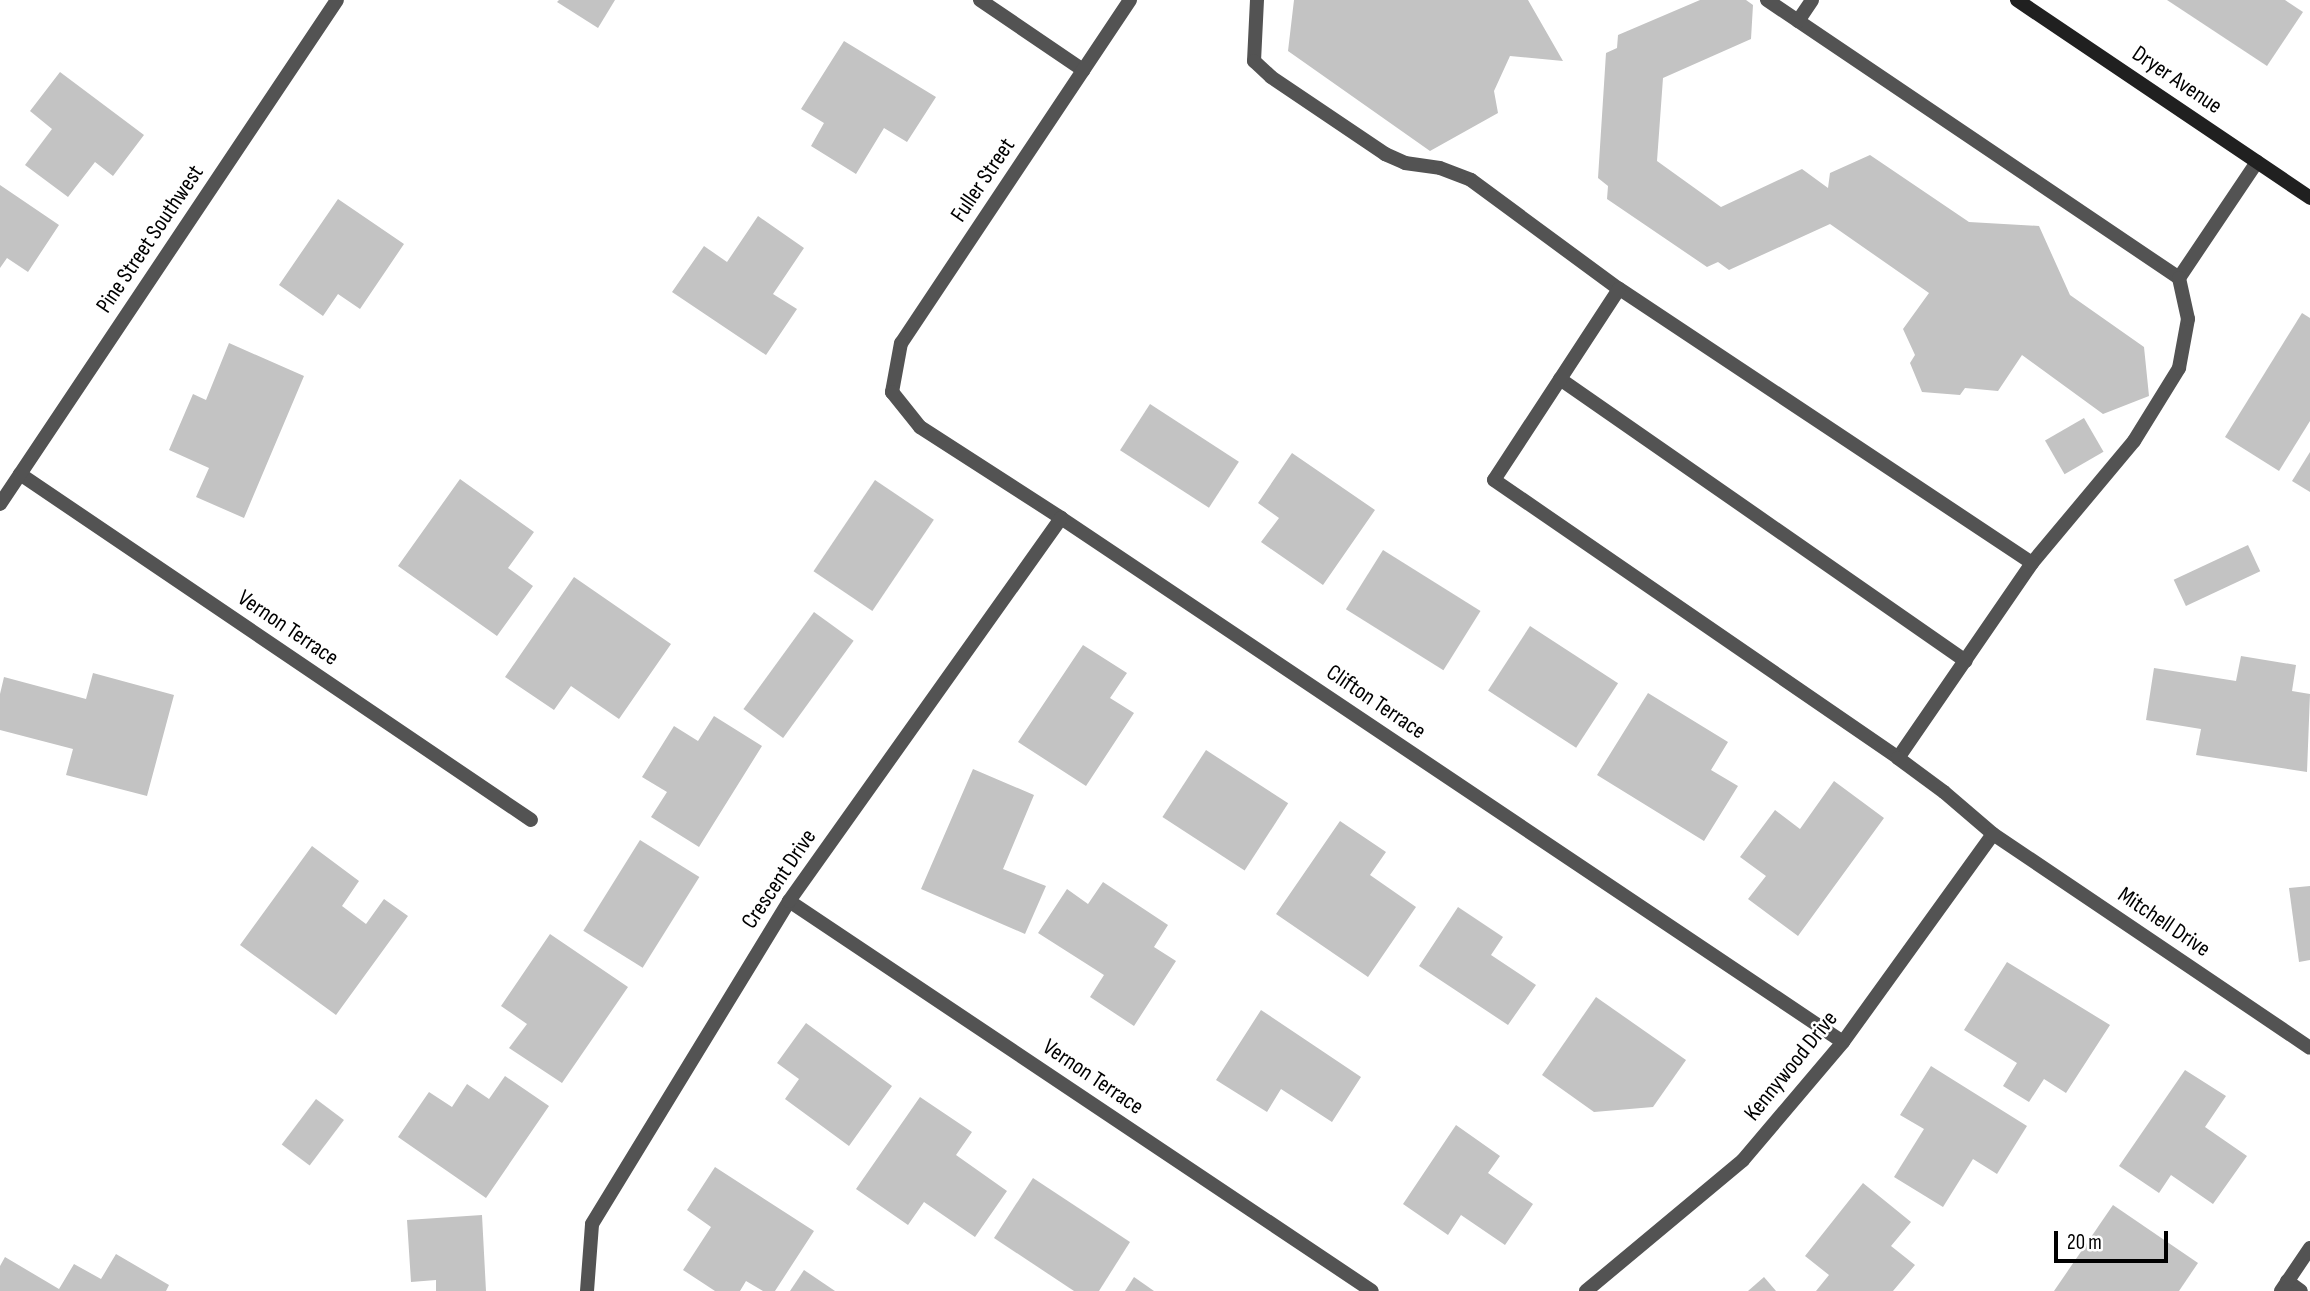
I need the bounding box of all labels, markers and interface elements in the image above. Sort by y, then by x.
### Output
street label: Dryer Avenue [2127,40,2227,120]
street label: Fuller Street [945,133,1021,227]
street label: Pine Street Southwest [90,160,210,318]
street label: Vernon Terrace [232,584,344,672]
street label: Clifton Terrace [1321,659,1431,745]
street label: Crescent Drive [736,824,822,934]
street label: Mitchell Drive [2113,881,2215,963]
street label: Kennywood Drive [1738,1006,1844,1126]
street label: Vernon Terrace [1037,1033,1149,1121]
scale bar [2058,1218,2172,1262]
text: 20 m [2067,1230,2102,1255]

